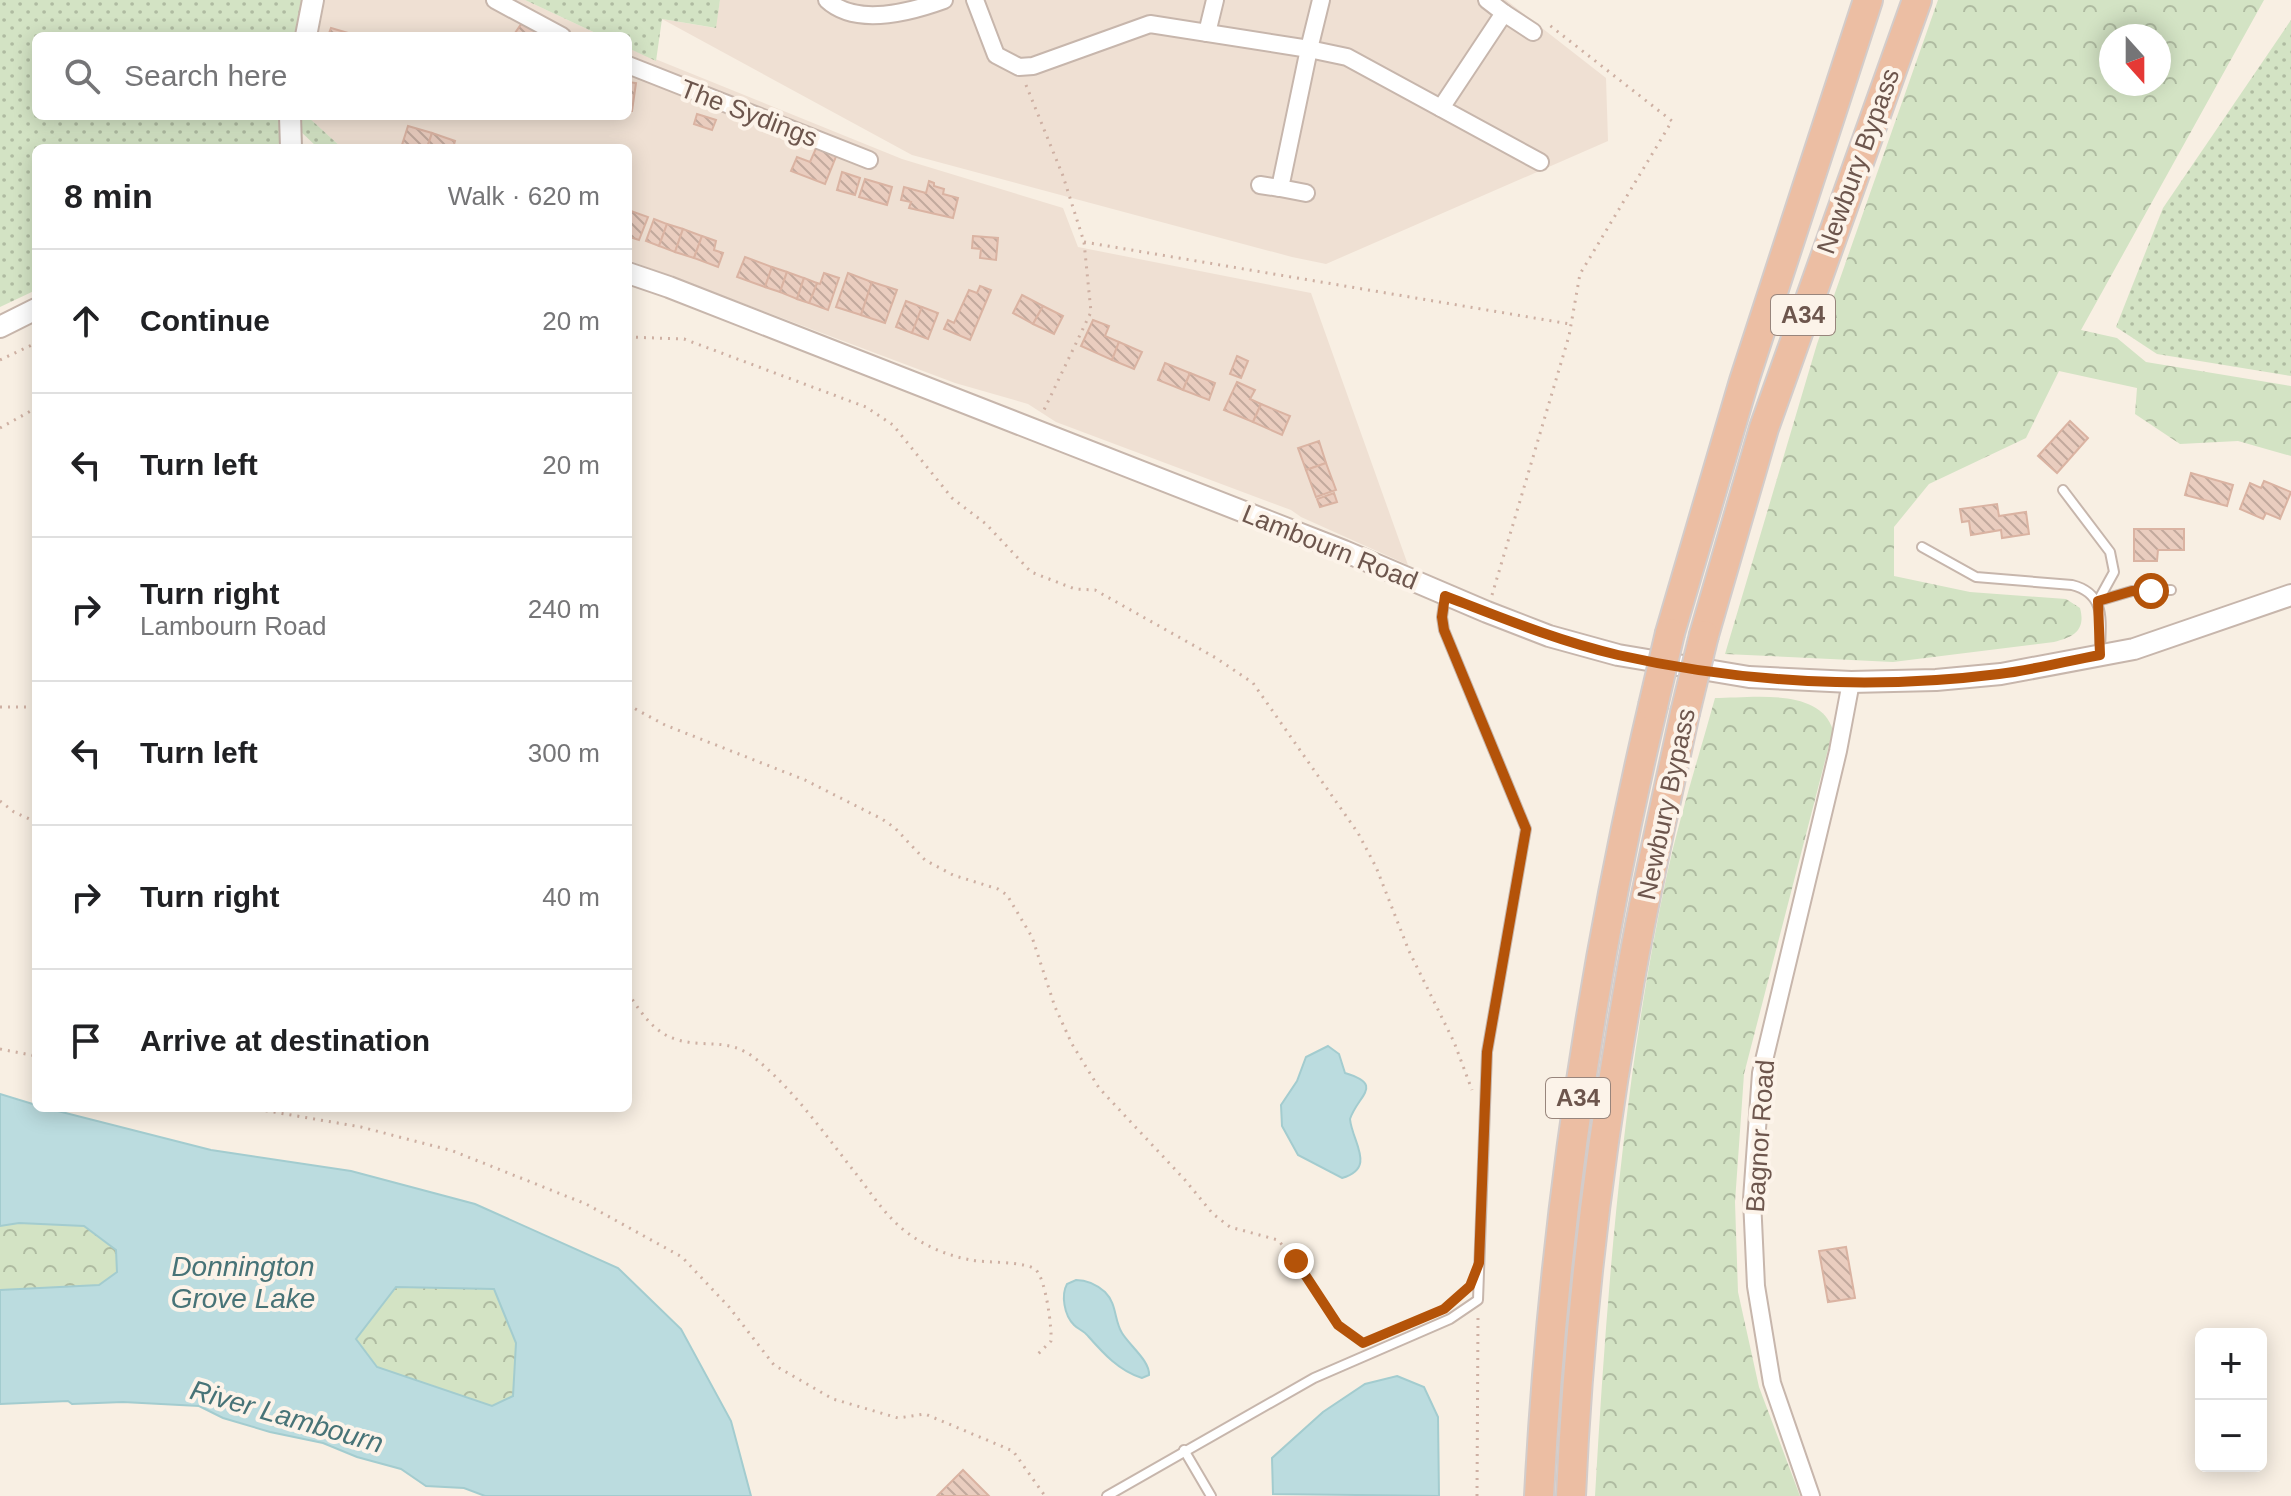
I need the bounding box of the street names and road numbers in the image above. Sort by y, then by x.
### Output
street label: Newbury Bypass [1811,64,1905,258]
street label: The Sydings [676,73,822,153]
road number: A34 [1771,295,1835,335]
street label: Lambourn Road [1238,498,1422,596]
street label: Newbury Bypass [1631,705,1701,903]
street label: Bagnor Road [1740,1059,1780,1213]
road number: A34 [1546,1078,1610,1118]

